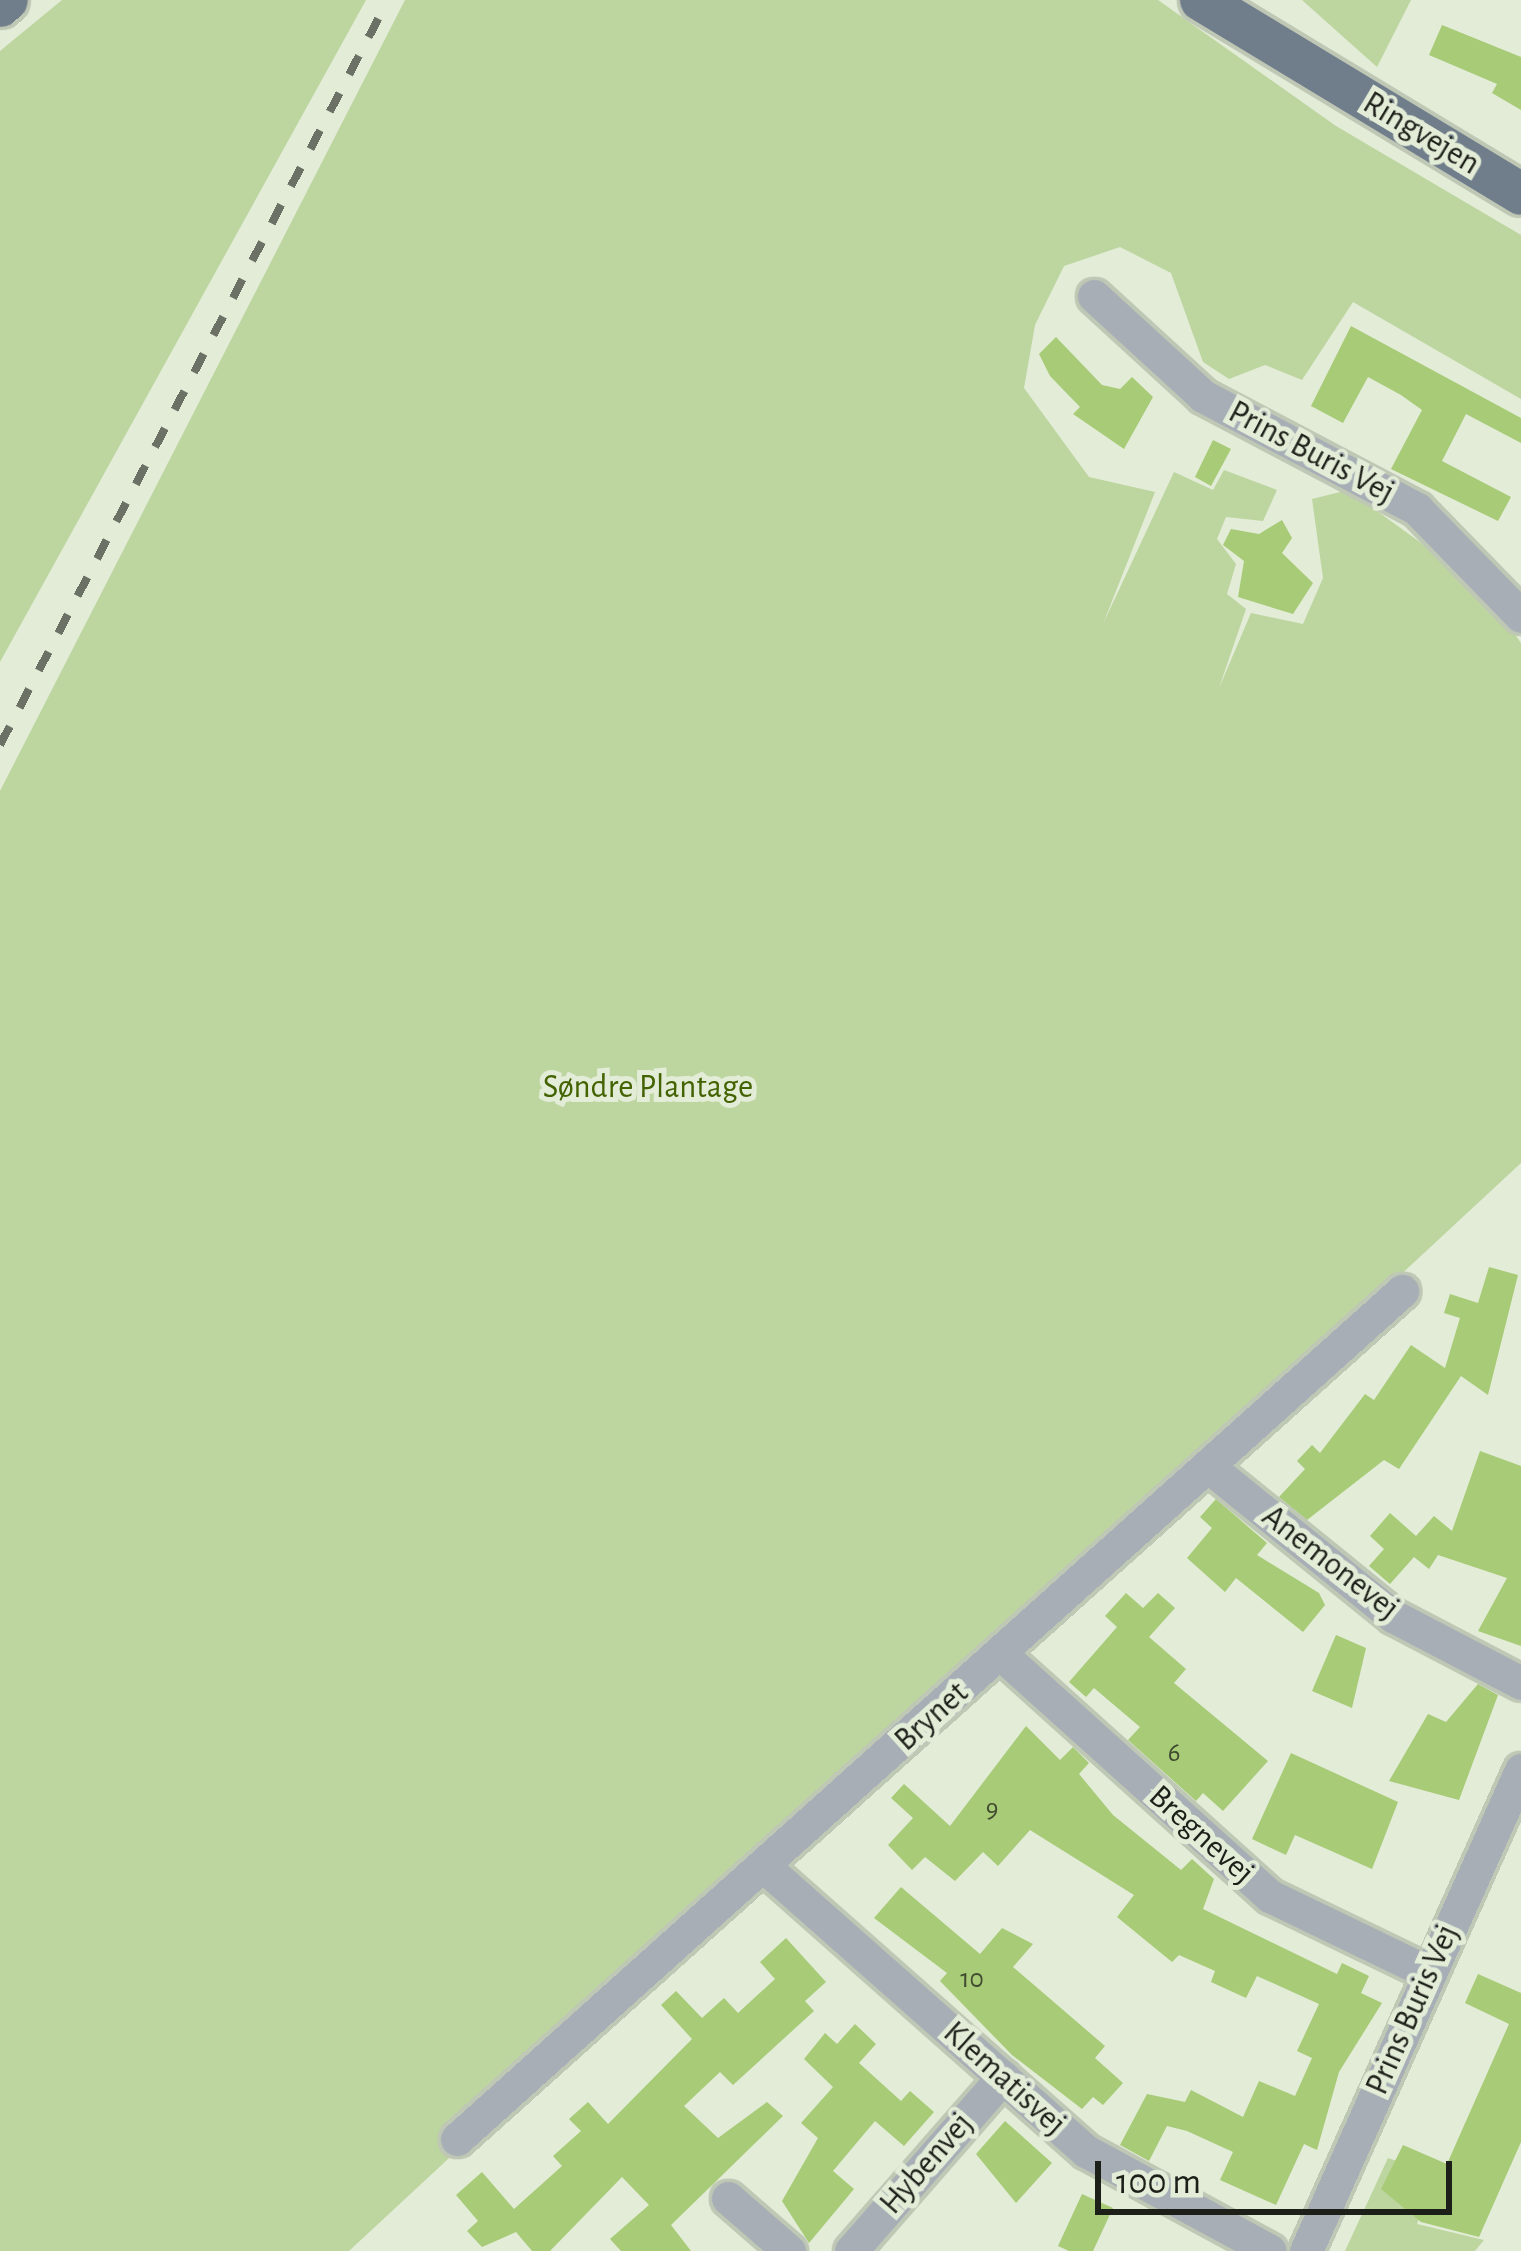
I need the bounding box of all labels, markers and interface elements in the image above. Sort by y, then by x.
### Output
street label: Ringvejen [1355,84,1487,184]
street label: Prins Buris Vej [1222,393,1400,513]
park label: Søndre Plantage [543,1068,753,1108]
street label: Anemonevej [1254,1497,1406,1629]
street label: Brynet [887,1674,977,1760]
house number: 6 [1168,1737,1180,1769]
street label: Bregnevej [1140,1777,1262,1893]
house number: 9 [986,1793,998,1825]
street label: Prins Buris Vej [1358,1919,1468,2101]
house number: 10 [960,1963,984,1995]
street label: Klematisvej [935,2014,1073,2144]
street label: Hybenvej [872,2105,982,2223]
scale bar [1101,2137,1458,2211]
text: 100 m [1116,2164,1201,2200]

